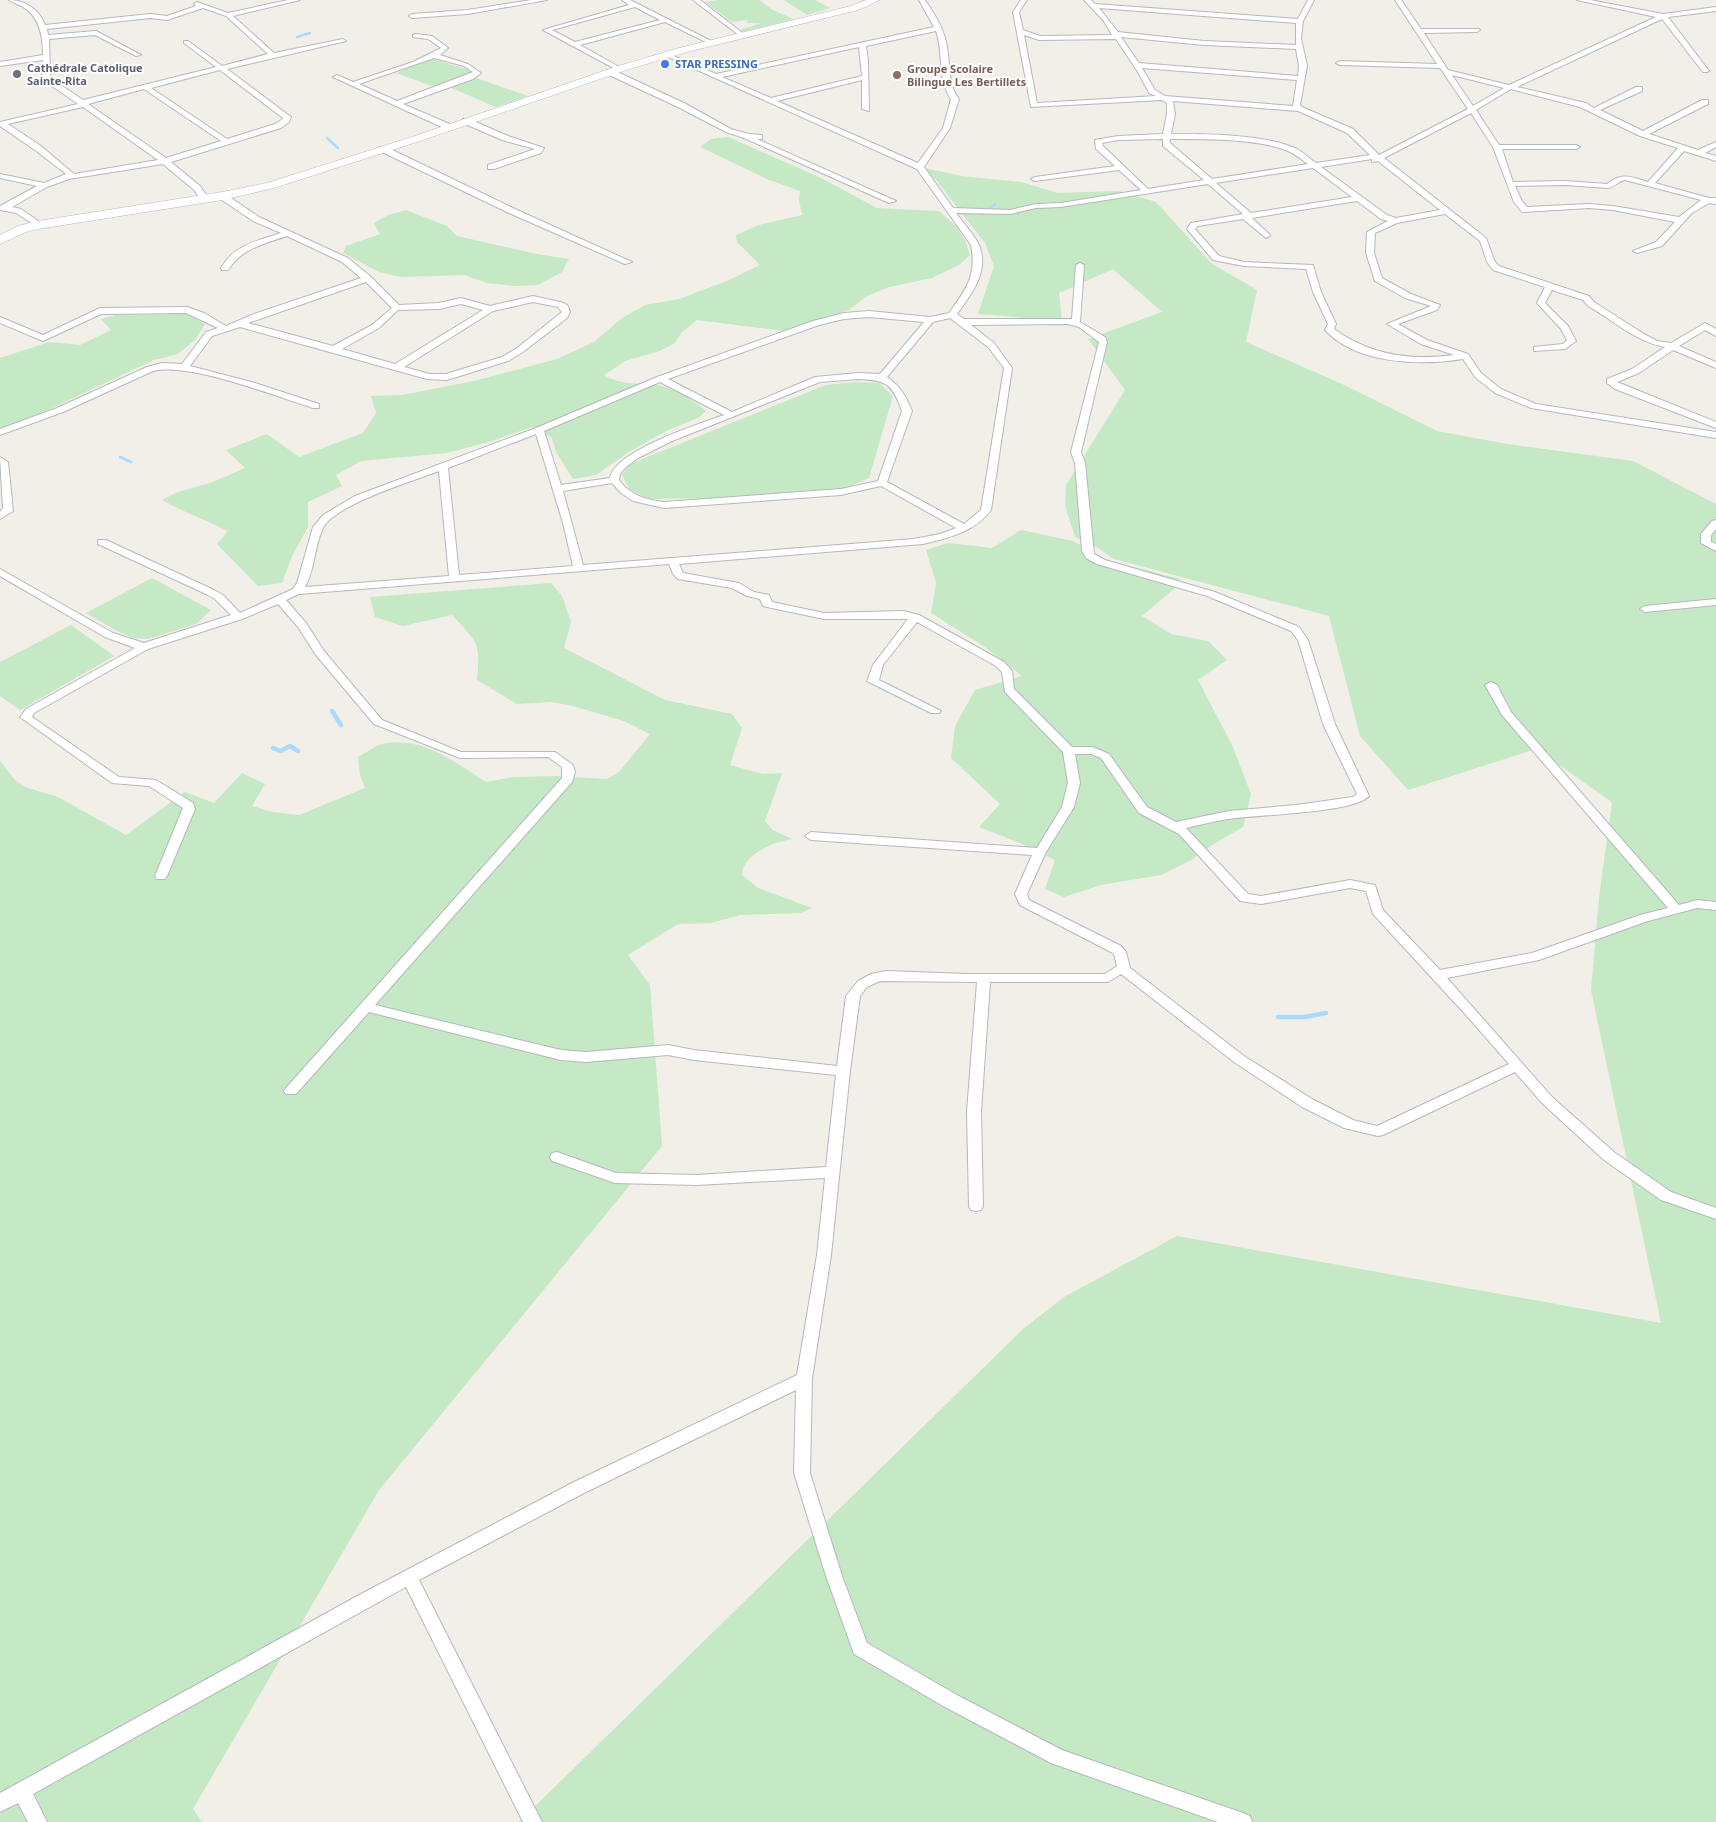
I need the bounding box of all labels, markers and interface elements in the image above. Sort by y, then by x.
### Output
place label: STAR PRESSING [675,56,758,71]
marker: STAR PRESSING [659,58,671,70]
place label: Cathédrale Catolique Sainte-Rita [27,60,143,88]
place label: Groupe Scolaire Bilingue Les Bertillets [907,61,1027,89]
marker: Cathédrale Catolique Sainte-Rita [11,68,23,80]
marker: Groupe Scolaire Bilingue Les Bertillets [891,69,903,81]

